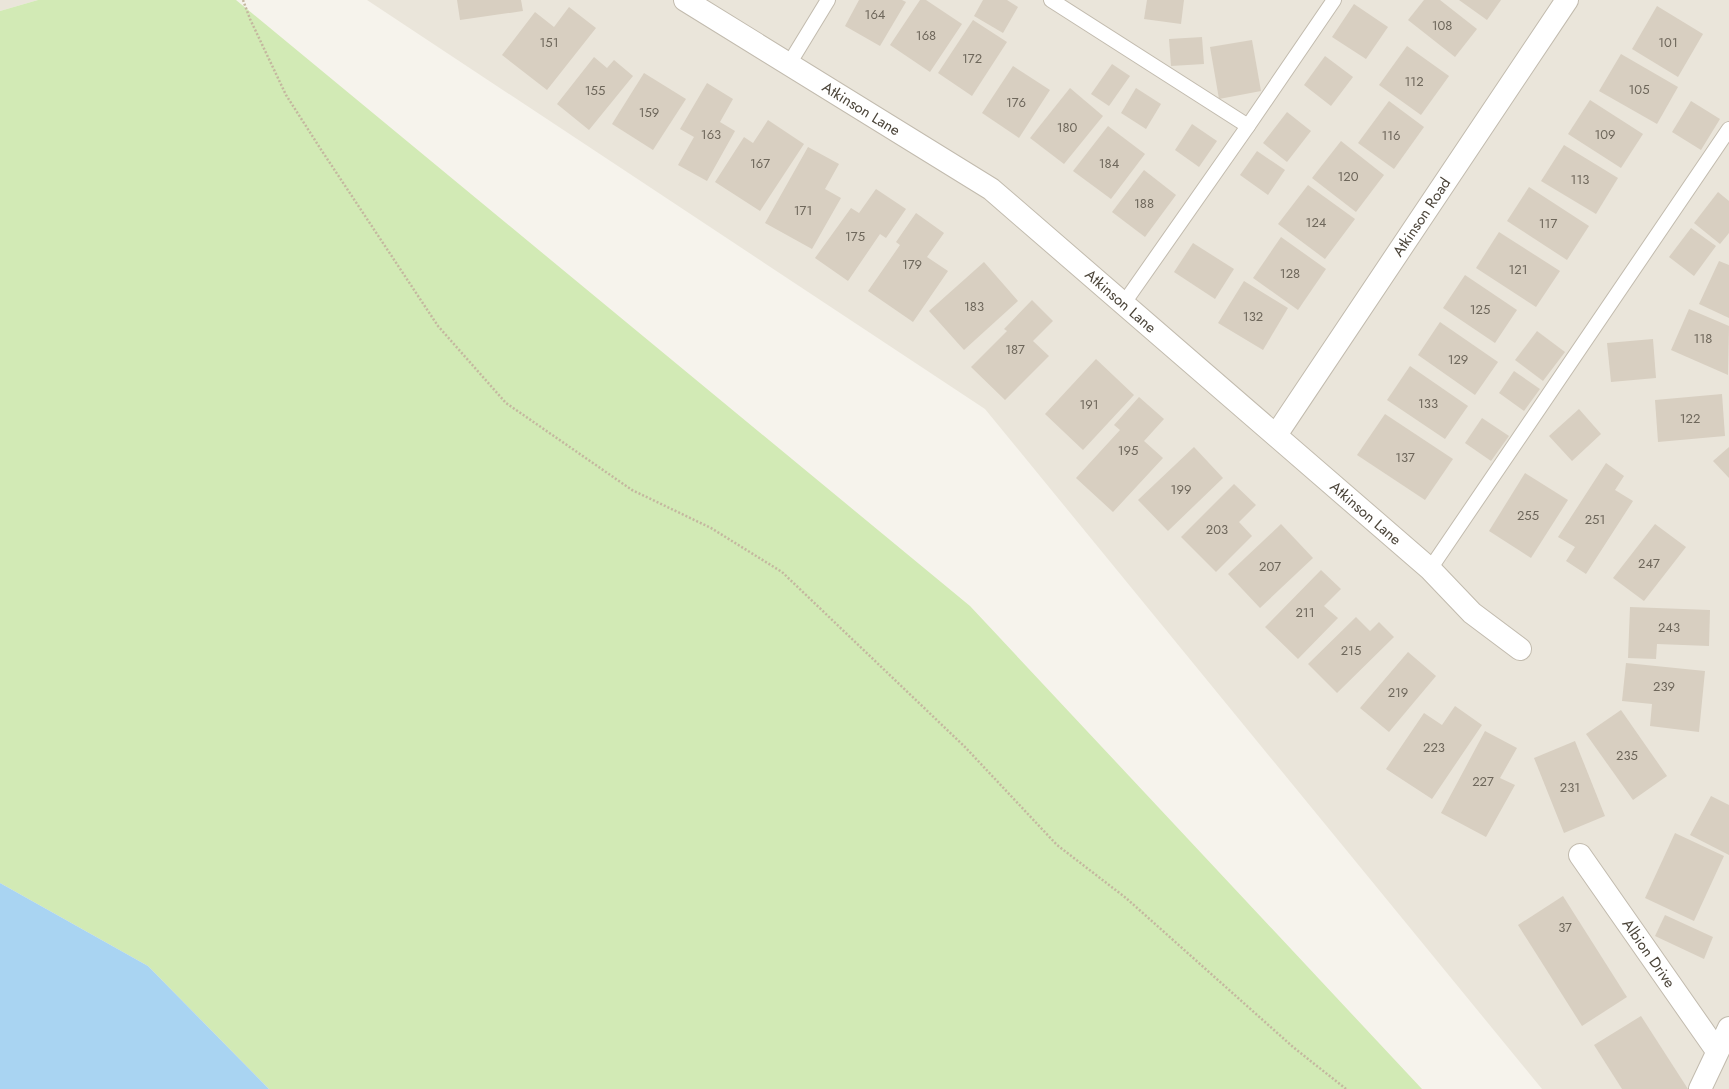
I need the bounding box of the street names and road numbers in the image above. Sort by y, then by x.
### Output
street label: Atkinson Lane [818,76,905,141]
street label: Atkinson Road [1387,173,1456,261]
street label: Atkinson Lane [1080,264,1161,338]
street label: Atkinson Lane [1325,476,1406,551]
street label: Albion Drive [1617,914,1681,993]

